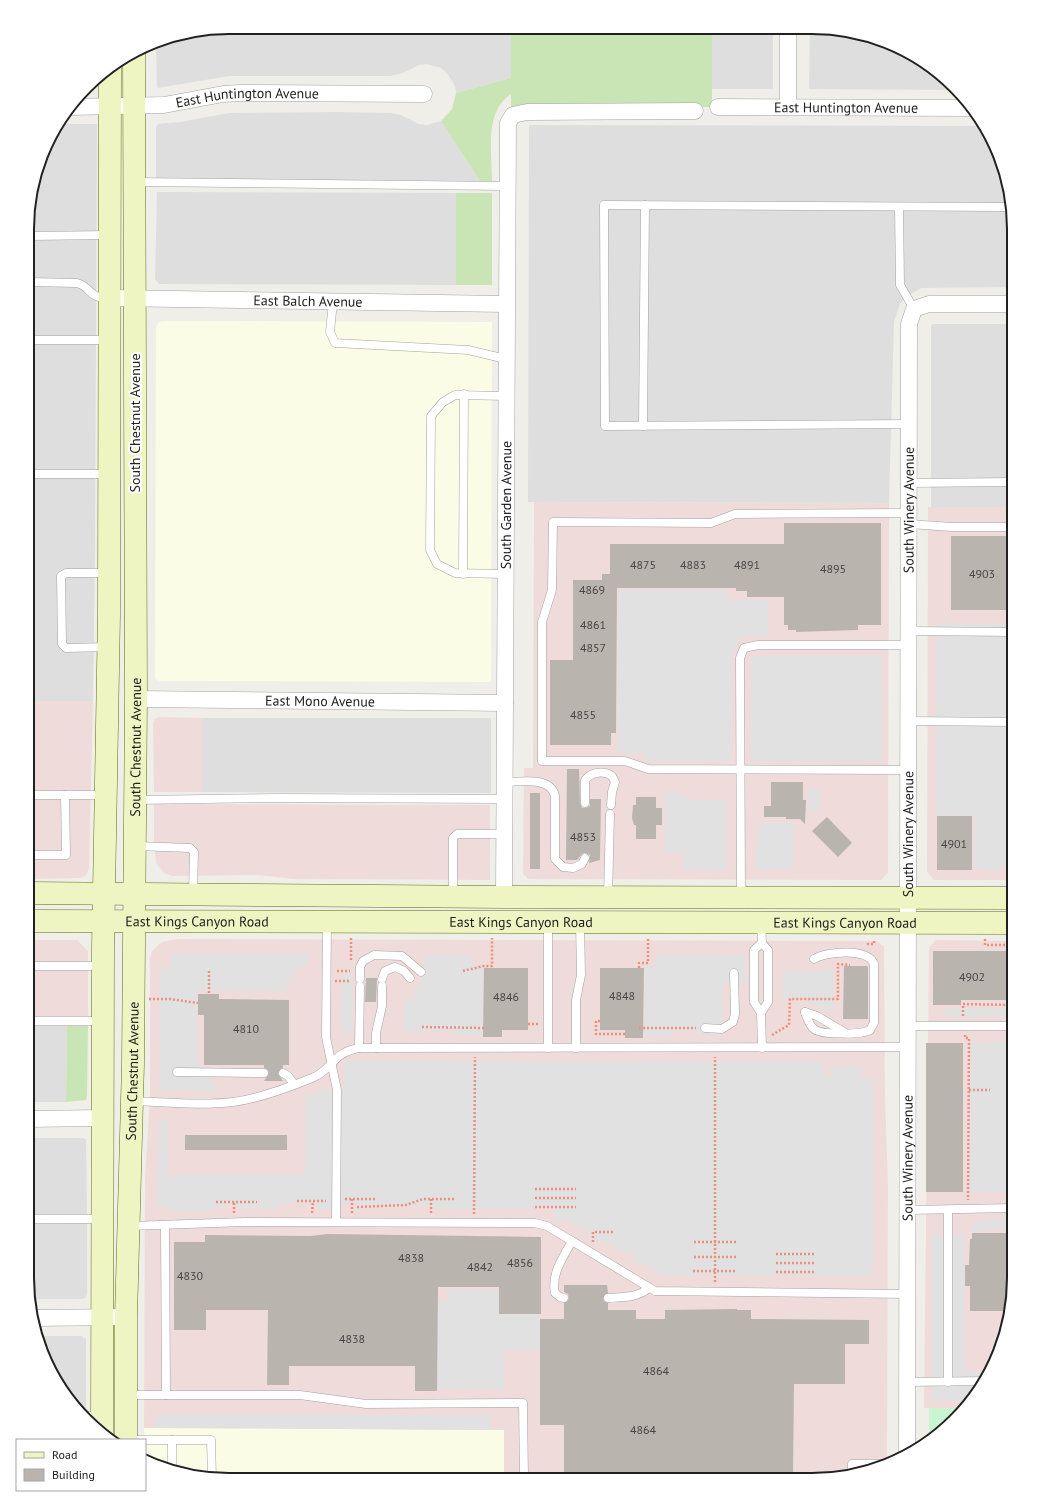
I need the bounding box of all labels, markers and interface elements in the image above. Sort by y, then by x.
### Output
street label: East Huntington Avenue [174,84,319,112]
street label: East Huntington Avenue [774,98,918,117]
street label: East Balch Avenue [253,291,363,311]
street label: South Chestnut Avenue [126,354,144,493]
street label: South Garden Avenue [497,441,515,569]
street label: South Winery Avenue [900,447,918,573]
house number: 4875 [630,557,656,572]
house number: 4883 [680,557,706,572]
house number: 4891 [734,557,760,572]
house number: 4895 [820,561,846,576]
house number: 4903 [969,566,995,581]
house number: 4869 [579,582,605,597]
house number: 4861 [580,617,606,632]
house number: 4857 [580,640,606,655]
street label: South Chestnut Avenue [126,677,145,817]
street label: East Mono Avenue [265,691,375,711]
house number: 4855 [570,707,596,722]
street label: South Winery Avenue [899,771,917,897]
house number: 4853 [570,829,596,844]
house number: 4901 [941,836,967,851]
street label: East Kings Canyon Road [125,912,269,930]
street label: East Kings Canyon Road [449,913,593,931]
street label: East Kings Canyon Road [773,914,917,932]
house number: 4902 [959,969,985,984]
house number: 4848 [609,988,635,1003]
house number: 4846 [493,989,519,1004]
street label: South Chestnut Avenue [122,1001,143,1141]
house number: 4810 [233,1021,260,1036]
street label: South Winery Avenue [898,1095,917,1221]
house number: 4838 [398,1250,424,1265]
house number: 4856 [507,1255,533,1270]
house number: 4842 [467,1259,493,1274]
house number: 4830 [177,1268,204,1283]
house number: 4838 [339,1331,365,1346]
house number: 4864 [643,1363,670,1378]
house number: 4864 [630,1422,657,1437]
legend [16,1439,146,1491]
text: Road [52,1447,77,1462]
text: Building [52,1467,95,1482]

